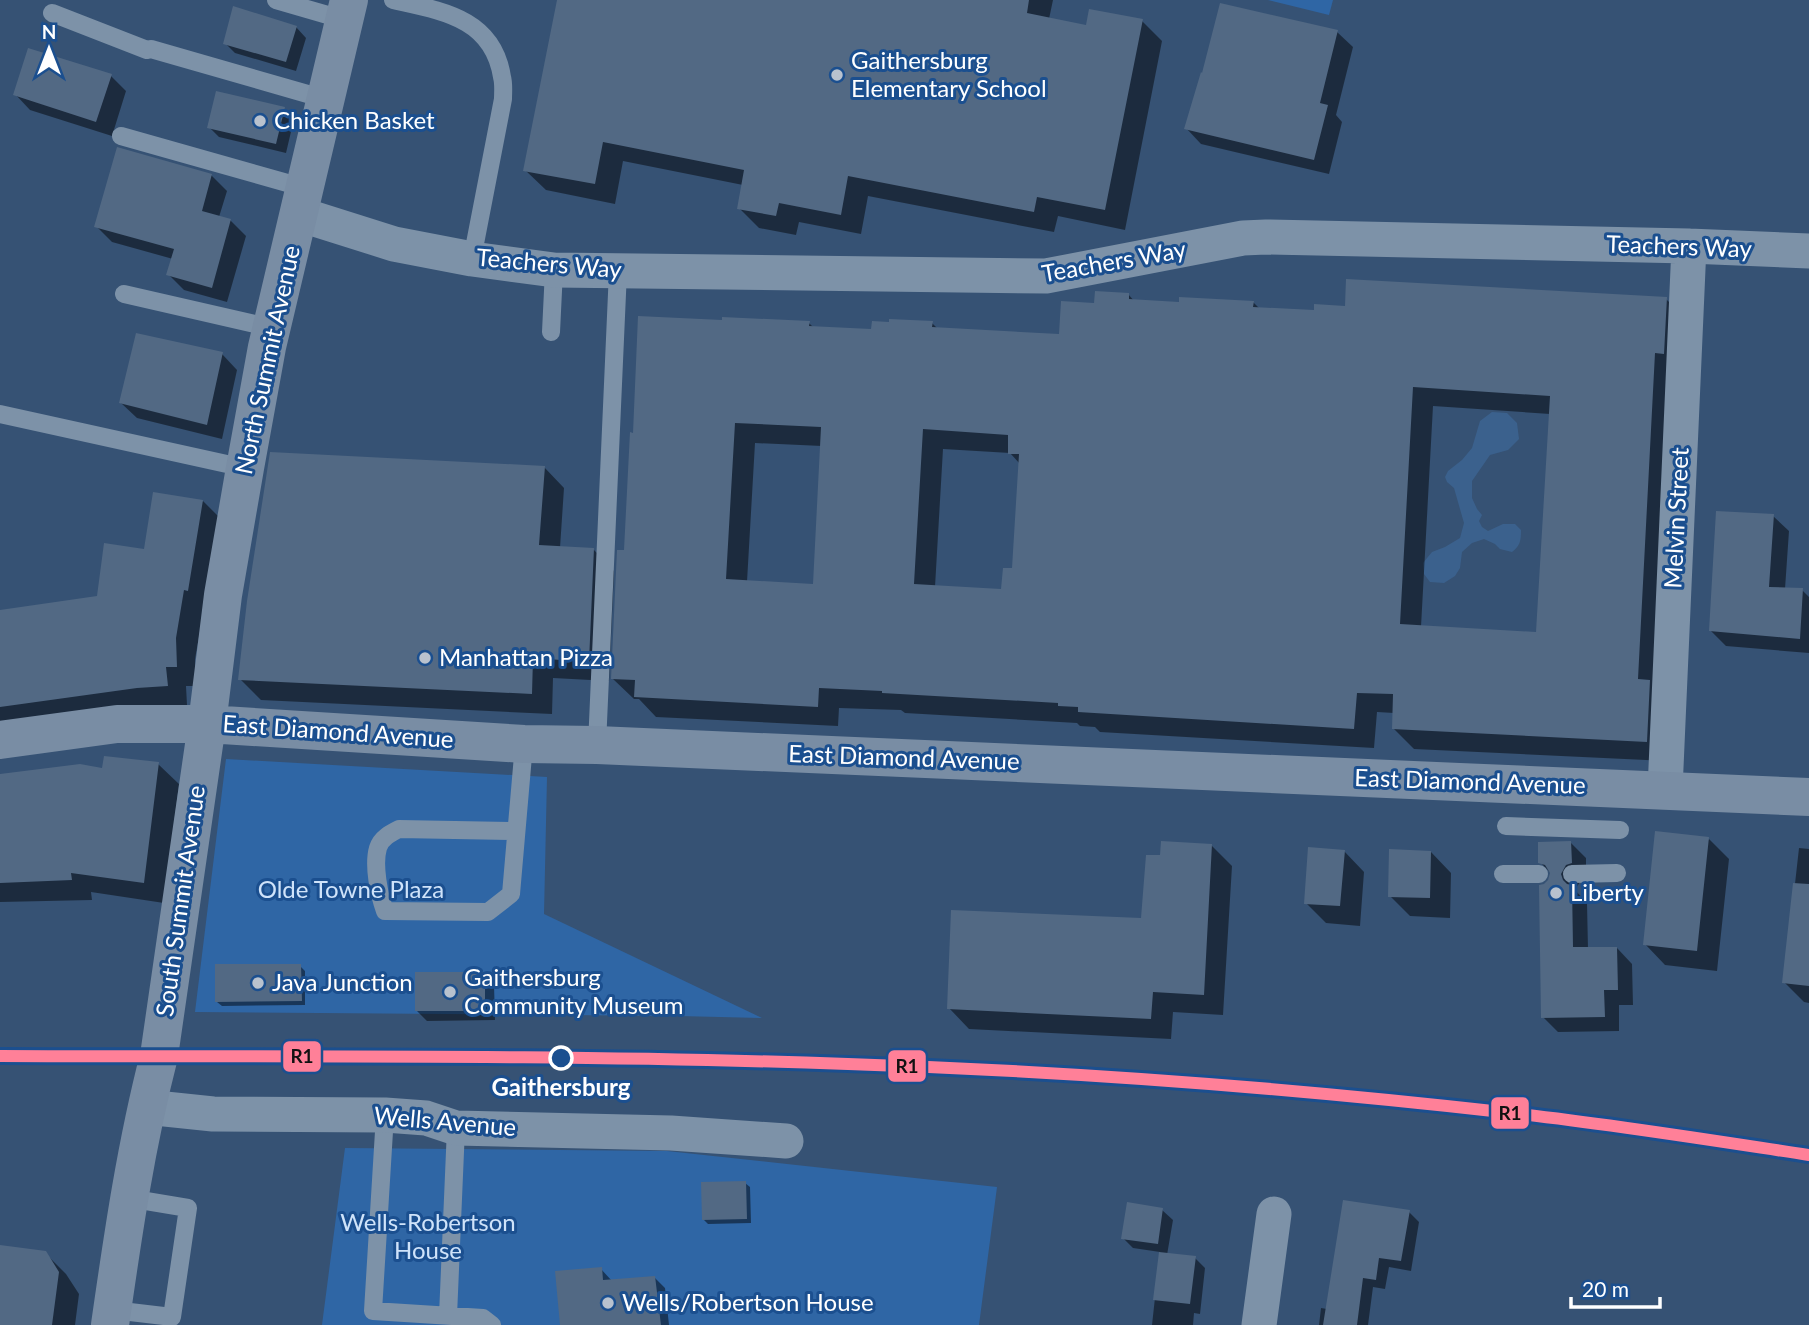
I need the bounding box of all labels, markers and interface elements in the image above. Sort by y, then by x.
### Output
north arrow [14,14,84,84]
text: N [42,20,56,43]
place label: Gaithersburg Elementary School [851,45,1047,102]
marker: Gaithersburg Elementary School [829,67,845,83]
place label: Chicken Basket [274,105,435,134]
marker: Chicken Basket [252,113,268,129]
street label: Teachers Way [1606,228,1753,263]
street label: Teachers Way [1039,233,1189,287]
street label: Teachers Way [475,242,624,283]
street label: North Summit Avenue [228,243,305,477]
street label: Melvin Street [1657,446,1694,589]
place label: Manhattan Pizza [439,642,613,671]
marker: Manhattan Pizza [417,650,433,666]
street label: East Diamond Avenue [222,708,455,753]
street label: East Diamond Avenue [788,738,1020,775]
street label: East Diamond Avenue [1354,762,1586,799]
street label: South Summit Avenue [149,783,210,1018]
park label: Olde Towne Plaza [258,874,444,903]
place label: Liberty [1570,877,1645,906]
marker: Liberty [1548,885,1564,901]
place label: Gaithersburg Community Museum [464,962,684,1019]
place label: Java Junction [272,967,413,996]
marker: Java Junction [250,975,266,991]
marker: Gaithersburg Community Museum [442,984,458,1000]
line badge: R1 [282,1040,322,1073]
text: R1 [290,1044,314,1067]
marker: Gaithersburg [549,1046,573,1070]
line badge: R1 [887,1049,927,1083]
text: R1 [895,1054,919,1077]
place label: Gaithersburg [491,1072,631,1101]
line badge: R1 [1490,1096,1530,1130]
street label: Wells Avenue [373,1100,517,1141]
text: R1 [1498,1101,1522,1124]
park label: Wells-Robertson House [340,1207,516,1264]
scale bar [1571,1266,1660,1310]
text: 20 m [1582,1276,1629,1301]
place label: Wells/Robertson House [622,1287,874,1316]
marker: Wells/Robertson House [600,1295,616,1311]

